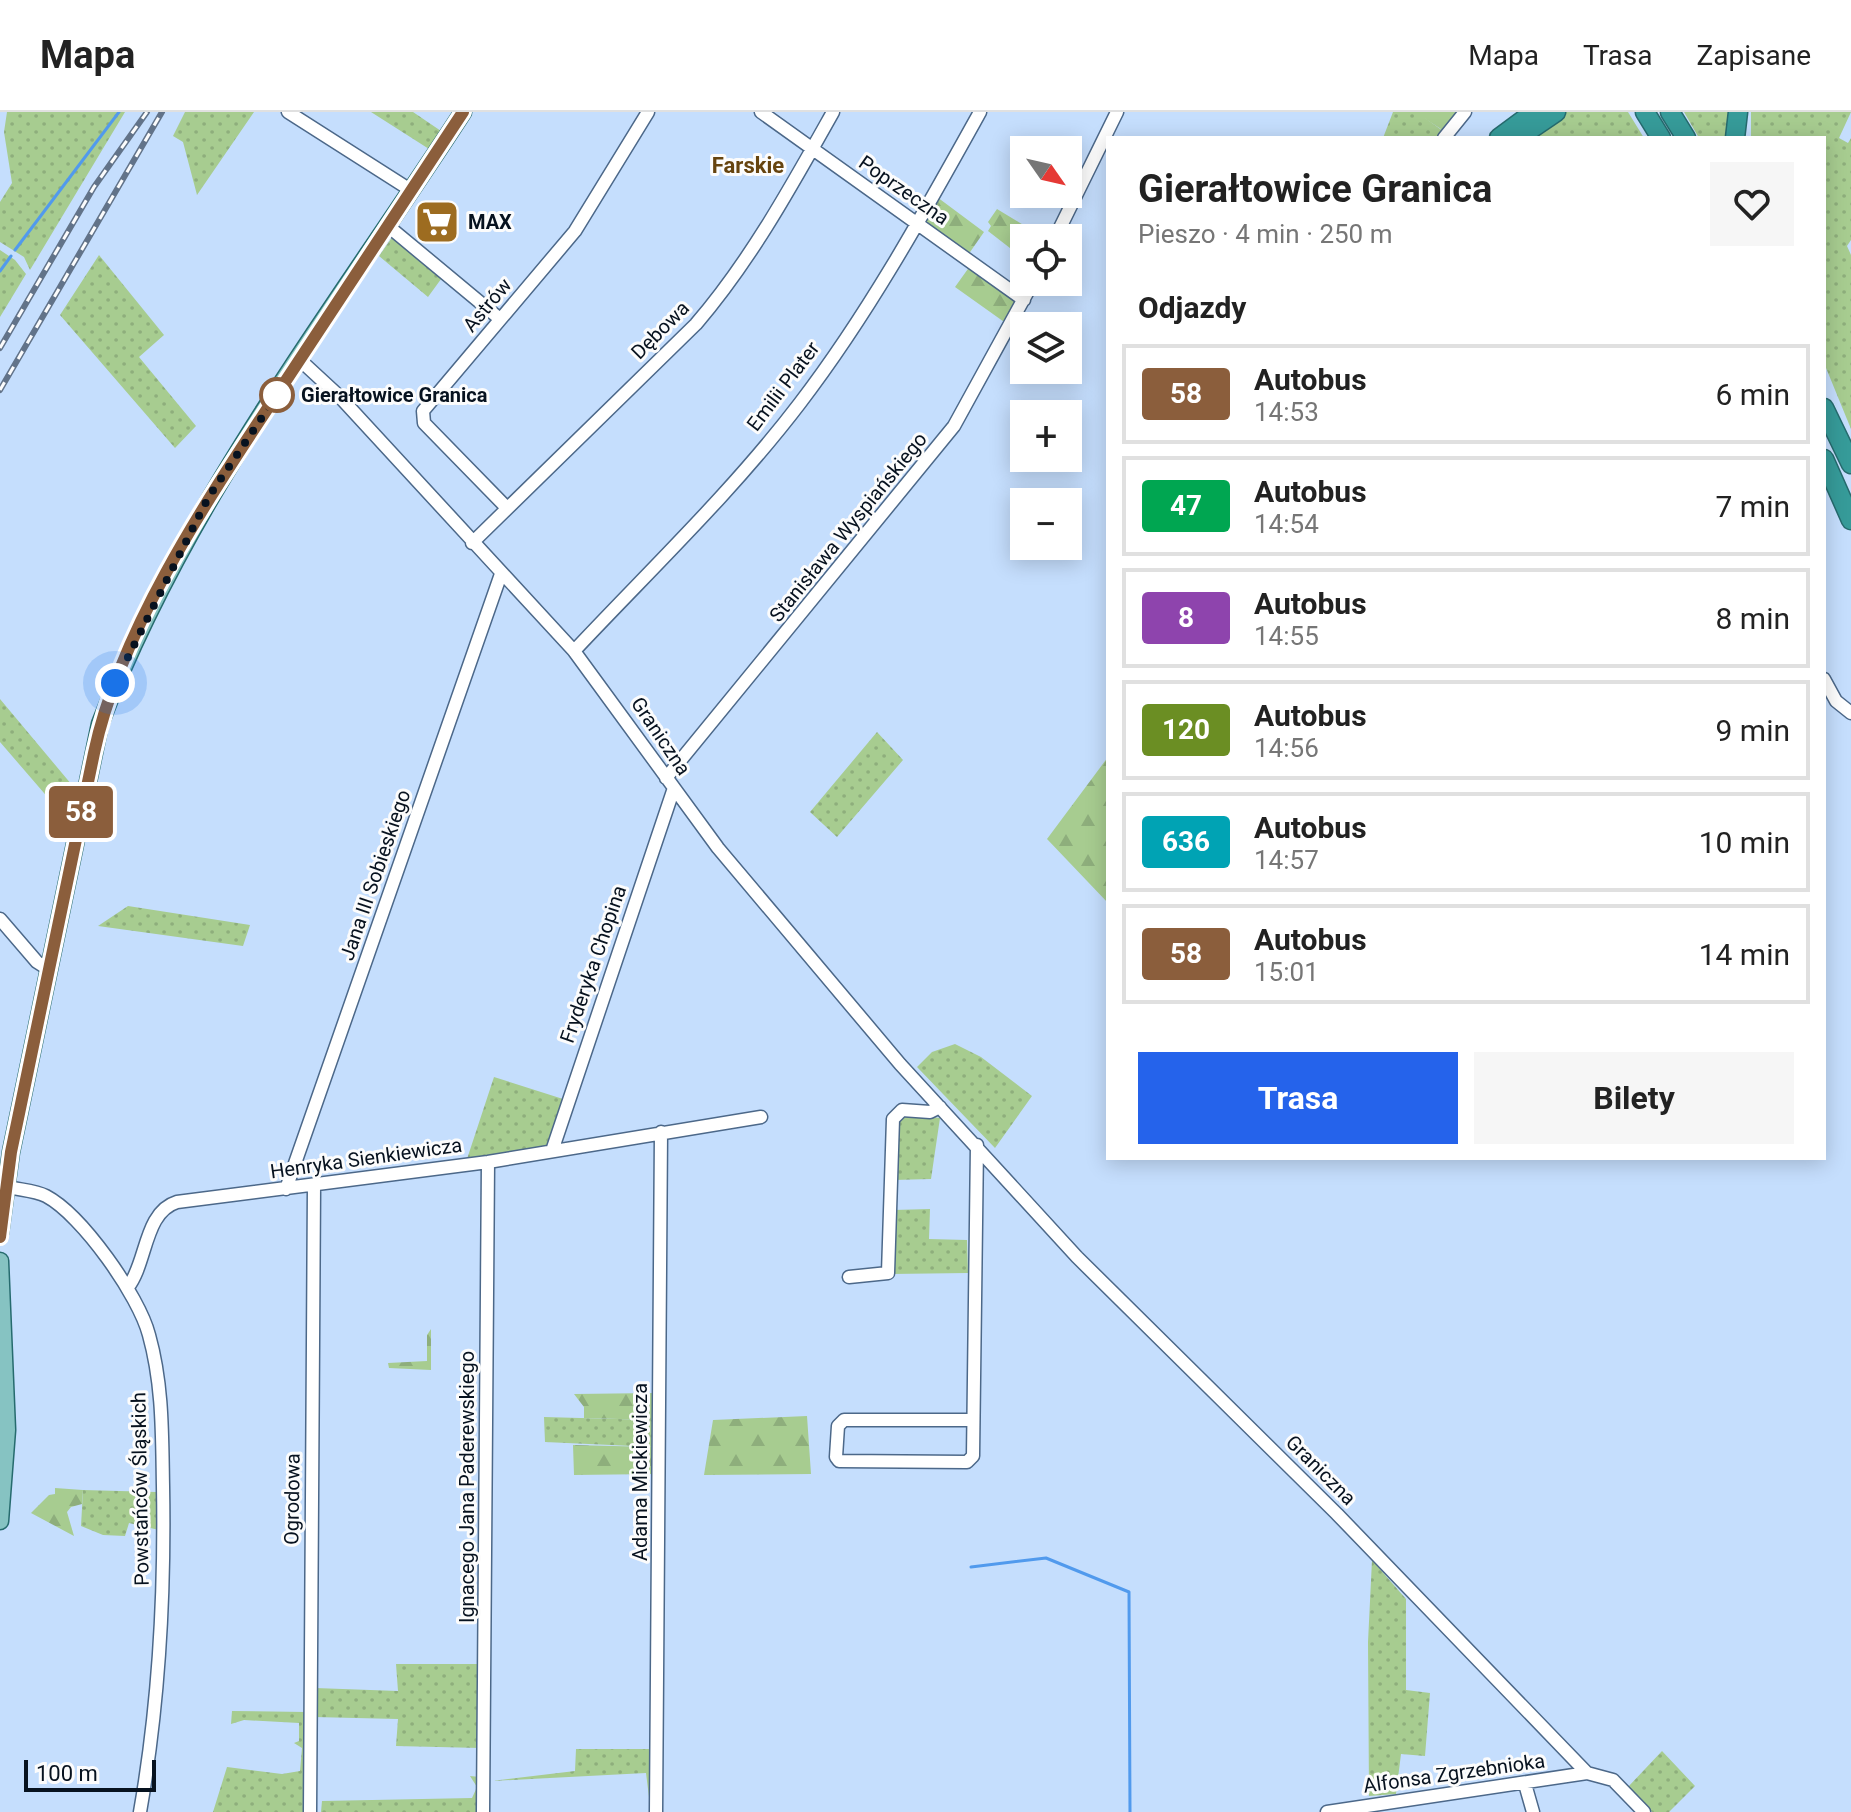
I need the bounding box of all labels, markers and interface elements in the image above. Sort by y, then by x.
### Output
text: Mapa [40,33,135,77]
text: Mapa [1468,39,1539,72]
text: Trasa [1583,39,1652,72]
text: Zapisane [1696,39,1811,72]
north arrow [1010,136,1082,208]
map controls [1010,136,1082,560]
street label: Poprzeczna [854,150,954,230]
district label: Farskie [712,153,784,178]
button: heart [1710,162,1794,246]
text: Gierałtowice Granica [1138,167,1492,211]
supermarket icon: MAX [413,198,461,246]
place label: MAX [468,210,512,234]
text: Pieszo · 4 min · 250 m [1138,219,1392,249]
button: locate [1010,224,1082,296]
street label: Astrów [458,273,516,337]
text: Odjazdy [1138,290,1246,325]
street label: Dębowa [626,296,694,364]
button: layers [1010,312,1082,384]
street label: Emilii Plater [742,336,824,435]
text: Autobus [1254,362,1367,397]
text: 58 [1170,377,1202,410]
text: 6 min [1716,377,1790,412]
marker: Gierałtowice Granica [260,378,294,412]
place label: Gierałtowice Granica [301,383,488,407]
text: 14:53 [1254,397,1319,427]
button: + [1010,400,1082,472]
street label: Stanisława Wyspiańskiego [764,427,932,627]
text: Autobus [1254,474,1367,509]
button: − [1010,488,1082,560]
text: 47 [1170,489,1202,522]
text: 7 min [1716,489,1790,524]
text: 14:54 [1254,509,1319,539]
text: Autobus [1254,586,1367,621]
text: 8 [1178,601,1194,634]
text: 8 min [1716,601,1790,636]
text: 14:55 [1254,621,1319,651]
your location [95,663,135,703]
street label: Graniczna [626,692,696,780]
text: Autobus [1254,698,1367,733]
text: 120 [1162,713,1210,746]
text: 9 min [1716,713,1790,748]
text: 14:56 [1254,733,1319,763]
line badge: 58 [45,786,117,838]
street label: Jana III Sobieskiego [335,787,415,963]
text: 58 [65,795,97,828]
text: Autobus [1254,810,1367,845]
text: 636 [1162,825,1210,858]
text: 10 min [1699,825,1790,860]
text: 14:57 [1254,845,1319,875]
street label: Fryderyka Chopina [555,882,631,1046]
text: Autobus [1254,922,1367,957]
text: 58 [1170,937,1202,970]
text: 14 min [1699,937,1790,972]
text: 15:01 [1254,957,1319,987]
button: Trasa [1138,1052,1458,1144]
button: Bilety [1474,1052,1794,1144]
street label: Henryka Sienkiewicza [269,1133,463,1183]
street label: Ignacego Jana Paderewskiego [455,1351,479,1623]
street label: Adama Mickiewicza [628,1383,652,1561]
street label: Powstańców Śląskich [126,1392,154,1586]
street label: Graniczna [1281,1430,1361,1510]
street label: Ogrodowa [279,1453,305,1545]
street label: Alfonsa Zgrzebnioka [1362,1748,1546,1798]
scale bar [24,1756,156,1792]
text: 100 m [36,1761,98,1786]

